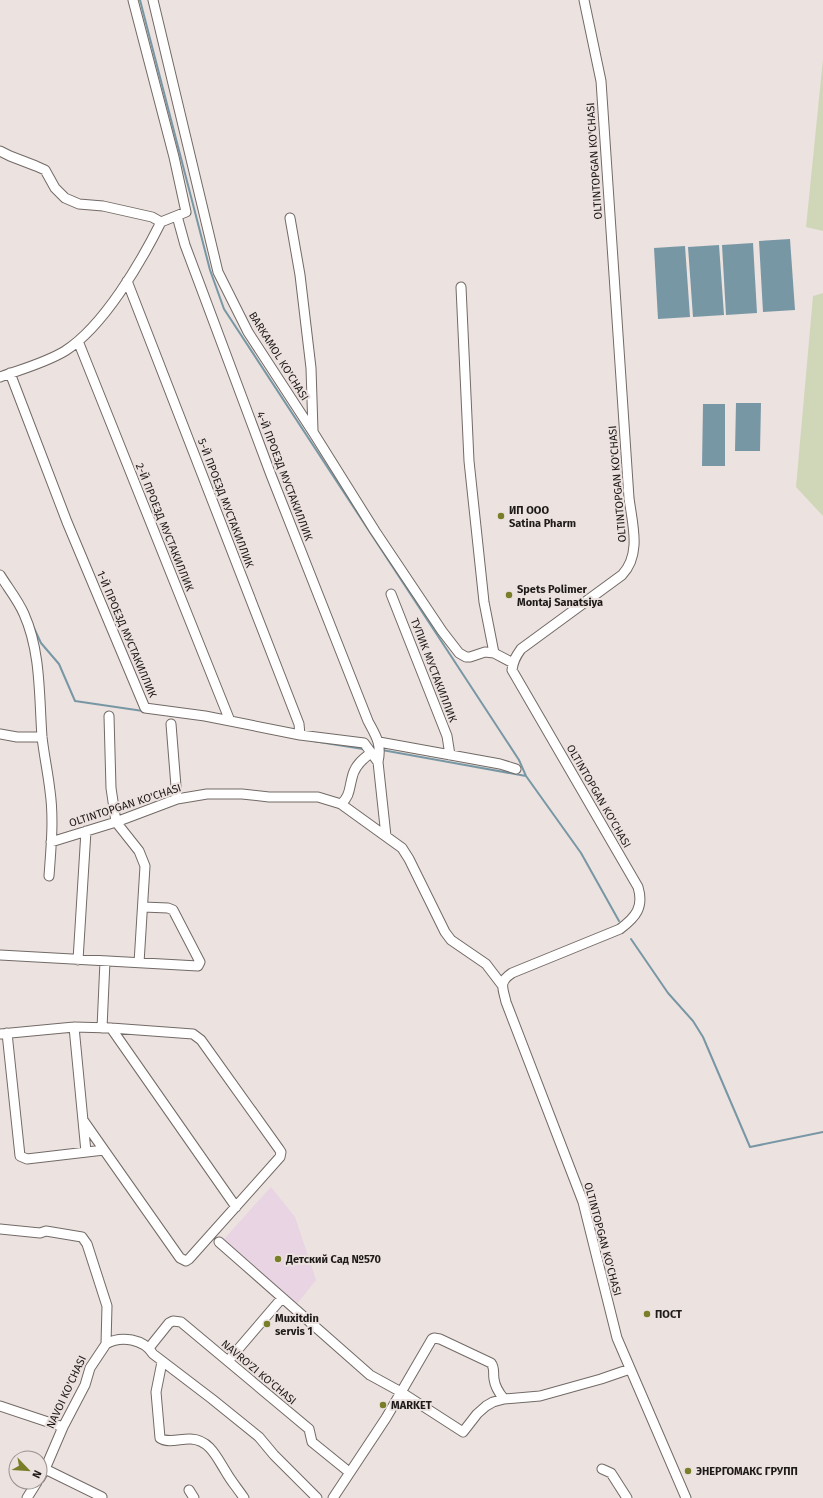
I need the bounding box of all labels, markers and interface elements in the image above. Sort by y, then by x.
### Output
street label: OLTINTOPGAN KO'CHASI [584,102,605,220]
street label: BARKAMOL KO'CHASI [246,309,311,403]
street label: 4-Й ПРОЕЗД МУСТАКИЛЛИК [254,410,315,543]
street label: OLTINTOPGAN KO'CHASI [606,425,629,543]
street label: 5-Й ПРОЕЗД МУСТАКИЛЛИК [195,437,256,570]
street label: 2-Й ПРОЕЗД МУСТАКИЛЛИК [133,461,196,594]
place label: ИП ООО Satina Pharm [509,504,576,530]
marker: ИП ООО Satina Pharm [496,511,506,521]
street label: 1-Й ПРОЕЗД МУСТАКИЛЛИК [94,569,159,700]
place label: Spets Polimer Montaj Sanatsiya [517,583,603,609]
marker: Spets Polimer Montaj Sanatsiya [504,590,514,600]
street label: ТУПИК МУСТАКИЛЛИК [408,616,460,724]
street label: OLTINTOPGAN KO'CHASI [564,742,633,850]
street label: OLTINTOPGAN KO'CHASI [67,781,183,830]
street label: OLTINTOPGAN KO'CHASI [581,1181,624,1297]
place label: Детский Сад №570 [285,1253,382,1266]
marker: Детский Сад №570 [273,1254,283,1264]
place label: ПОСТ [655,1308,682,1321]
marker: ПОСТ [642,1309,652,1319]
place label: Muxitdin servis 1 [275,1312,319,1338]
marker: Muxitdin servis 1 [262,1319,272,1329]
street label: NAVRO'ZI KO'CHASI [219,1337,299,1407]
street label: NAVOI KO'CHASI [44,1354,89,1431]
place label: MARKET [391,1399,432,1412]
marker: MARKET [378,1400,388,1410]
north arrow [8,1450,48,1490]
place label: ЭНЕРГОМАКС ГРУПП [696,1465,798,1478]
marker: ЭНЕРГОМАКС ГРУПП [683,1466,693,1476]
text: N [29,1468,44,1480]

